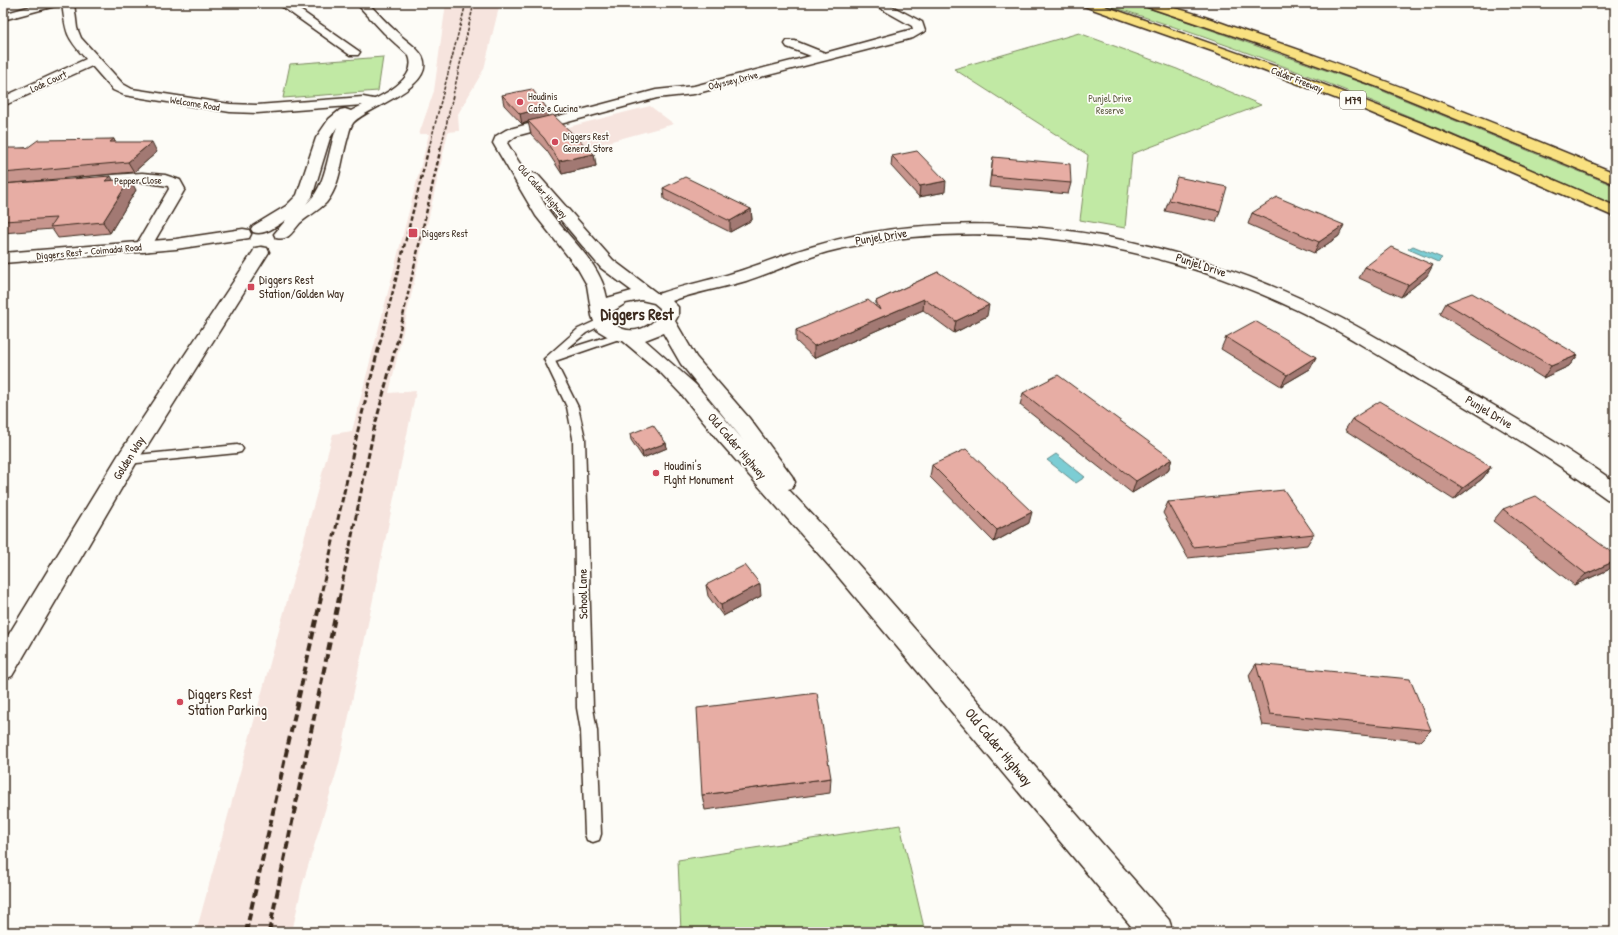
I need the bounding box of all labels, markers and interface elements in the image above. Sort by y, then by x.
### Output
street label: Calder Freeway [1269,64,1325,95]
street label: Lode Court [28,67,69,96]
street label: Odyssey Drive [707,68,759,93]
place label: Houdinis Cafe e Cucina [528,90,578,115]
road number: M79 [1340,91,1366,109]
park label: Punjel Drive Reserve [1088,92,1132,117]
street label: Welcome Road [169,93,221,114]
marker: Houdinis Cafe e Cucina [515,97,525,107]
place label: Diggers Rest General Store [563,130,613,155]
marker: Diggers Rest General Store [550,137,560,147]
street label: Old Calder Highway [515,161,571,221]
street label: Pepper Close [114,174,162,187]
street label: Punjel Drive [854,224,908,249]
marker: Diggers Rest [407,227,419,239]
place label: Diggers Rest [422,227,468,240]
street label: Diggers Rest - Coimadai Road [36,240,142,263]
street label: Punjel Drive [1174,248,1229,281]
place label: Diggers Rest Station/Golden Way [259,271,344,302]
marker: Diggers Rest Station/Golden Way [246,282,256,292]
district label: Diggers Rest [600,303,674,326]
street label: Punjel Drive [1463,391,1516,432]
street label: Old Calder Highway [704,409,771,482]
street label: Golden Way [108,433,149,483]
place label: Houdini's Flght Monument [663,457,735,488]
marker: Houdini's Flght Monument [651,468,661,478]
street label: School Lane [574,569,591,619]
place label: Diggers Rest Station Parking [188,684,267,720]
marker: Diggers Rest Station Parking [175,697,185,707]
street label: Old Calder Highway [960,704,1038,790]

